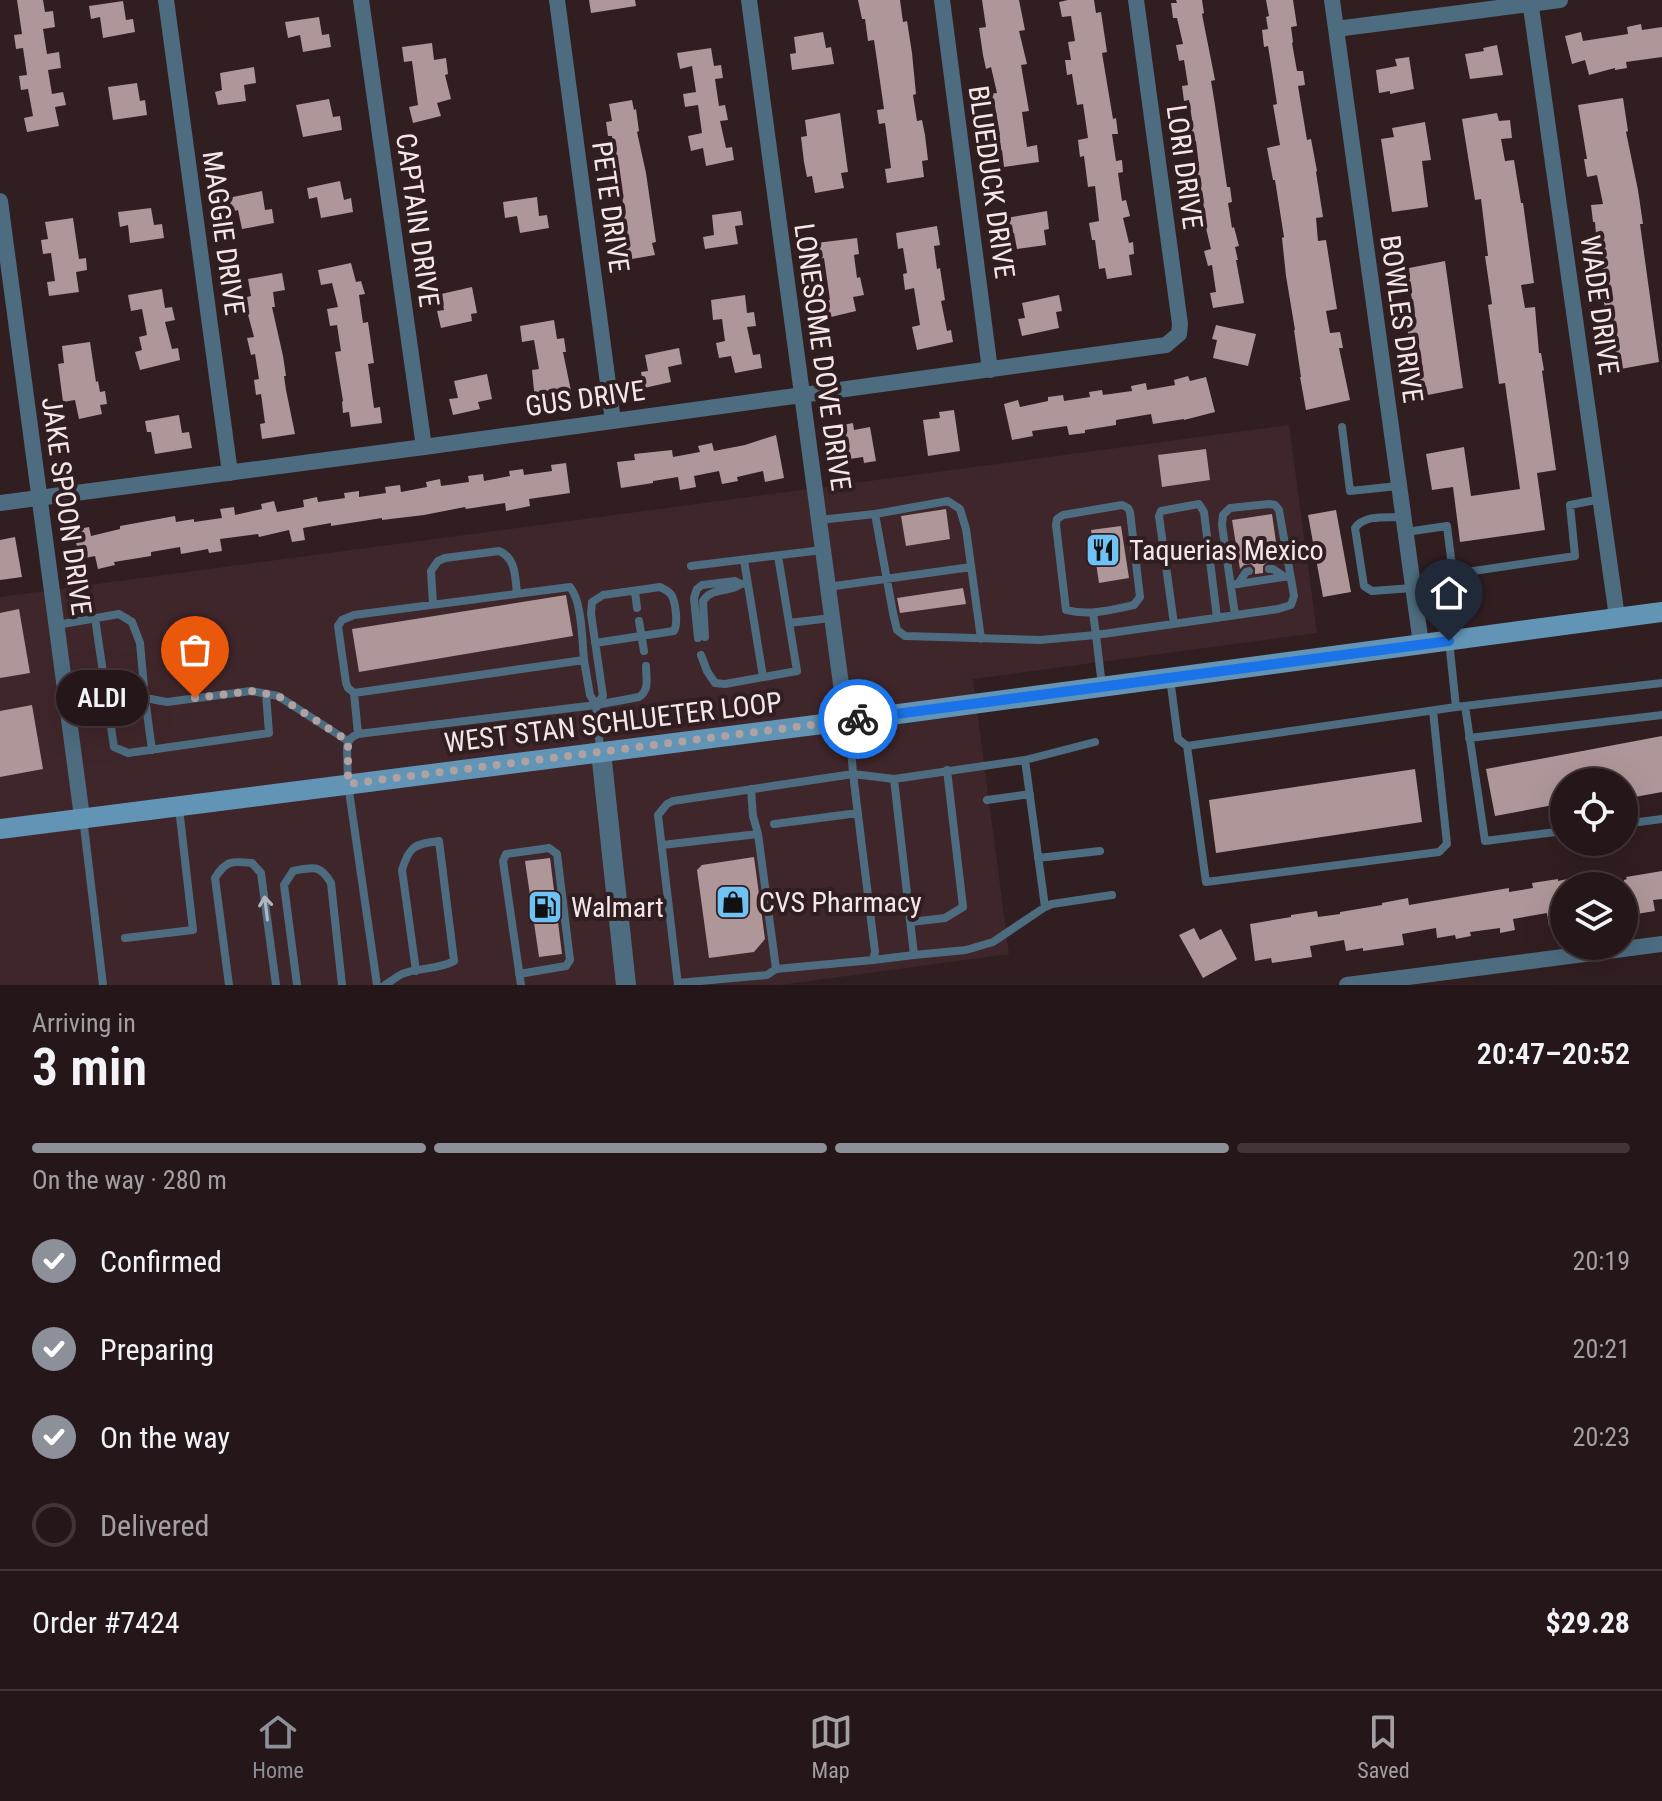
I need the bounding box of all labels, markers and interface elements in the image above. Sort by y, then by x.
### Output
street label: BLUEDUCK DRIVE [962,84,1021,281]
street label: LORI DRIVE [1159,103,1210,231]
street label: CAPTAIN DRIVE [389,131,446,309]
street label: PETE DRIVE [585,139,636,275]
street label: MAGGIE DRIVE [196,149,251,317]
street label: LONESOME DOVE DRIVE [787,221,858,493]
street label: BOWLES DRIVE [1373,233,1430,405]
street label: WADE DRIVE [1573,233,1626,377]
street label: GUS DRIVE [523,374,647,423]
street label: JAKE SPOON DRIVE [35,395,98,617]
restaurant icon: Taquerias Mexico [1084,531,1122,569]
place label: Taquerias Mexico [1129,534,1324,567]
pin [1415,559,1483,641]
icon: home [1427,571,1471,615]
pin [161,616,229,698]
icon: bag [173,628,217,672]
callout: ALDI [55,670,147,726]
courier [818,679,898,759]
text: ALDI [77,683,127,713]
street label: WEST STAN SCHLUETER LOOP [442,685,784,760]
icon: bike [836,697,880,741]
map controls [1550,768,1638,960]
button: locate [1550,768,1638,856]
button: layers [1550,872,1638,960]
shop icon: CVS Pharmacy [714,883,752,921]
place label: CVS Pharmacy [759,886,922,919]
fuel station icon: Walmart [526,888,564,926]
place label: Walmart [571,891,664,924]
one-way arrow [258,896,273,921]
text: Arriving in [32,1008,136,1038]
text: 20:47–20:52 [1477,1036,1630,1071]
text: 3 min [32,1037,147,1098]
text: On the way · 280 m [32,1165,227,1195]
icon: check [32,1239,76,1283]
text: Confirmed [100,1244,222,1279]
text: 20:19 [1573,1246,1630,1276]
icon: check [32,1327,76,1371]
text: Preparing [100,1332,214,1367]
text: 20:21 [1573,1334,1630,1364]
icon: check [32,1415,76,1459]
text: On the way [100,1420,230,1455]
text: 20:23 [1573,1422,1630,1452]
text: Delivered [100,1508,209,1543]
text: Order #7424 [32,1605,180,1640]
text: $29.28 [1545,1605,1630,1640]
tab: Home [252,1710,304,1783]
tab: Map [809,1710,853,1783]
tab: Saved [1357,1710,1410,1783]

